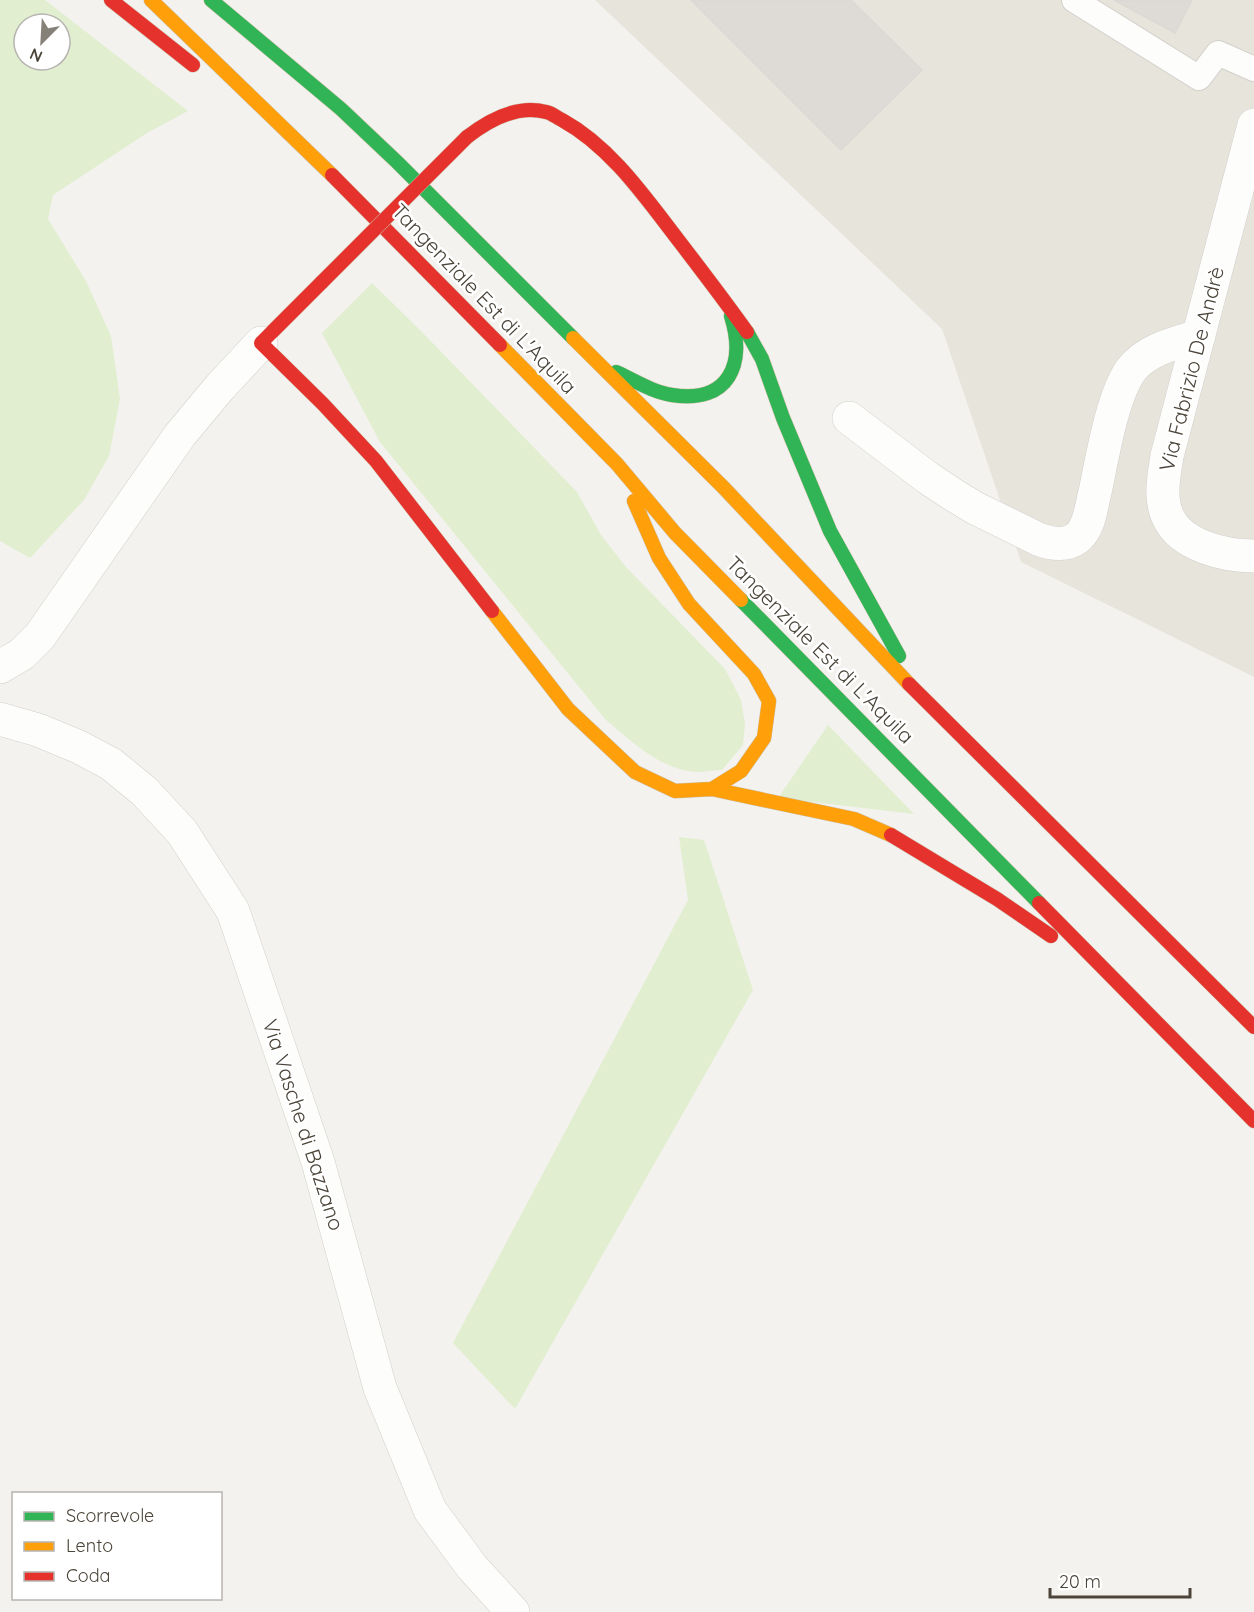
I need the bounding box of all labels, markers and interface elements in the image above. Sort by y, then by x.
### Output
north arrow [12,12,72,72]
text: N [26,44,45,67]
street label: Tangenziale Est di L'Aquila [387,198,583,399]
street label: Via Fabrizio De Andrè [1153,264,1229,474]
street label: Tangenziale Est di L'Aquila [721,550,920,749]
street label: Via Vasche di Bazzano [258,1016,350,1234]
legend [12,1492,222,1600]
text: Scorrevole [66,1504,154,1527]
text: Lento [66,1534,113,1557]
scale bar [1050,1561,1190,1599]
text: Coda [66,1564,110,1587]
text: 20 m [1059,1570,1101,1593]

